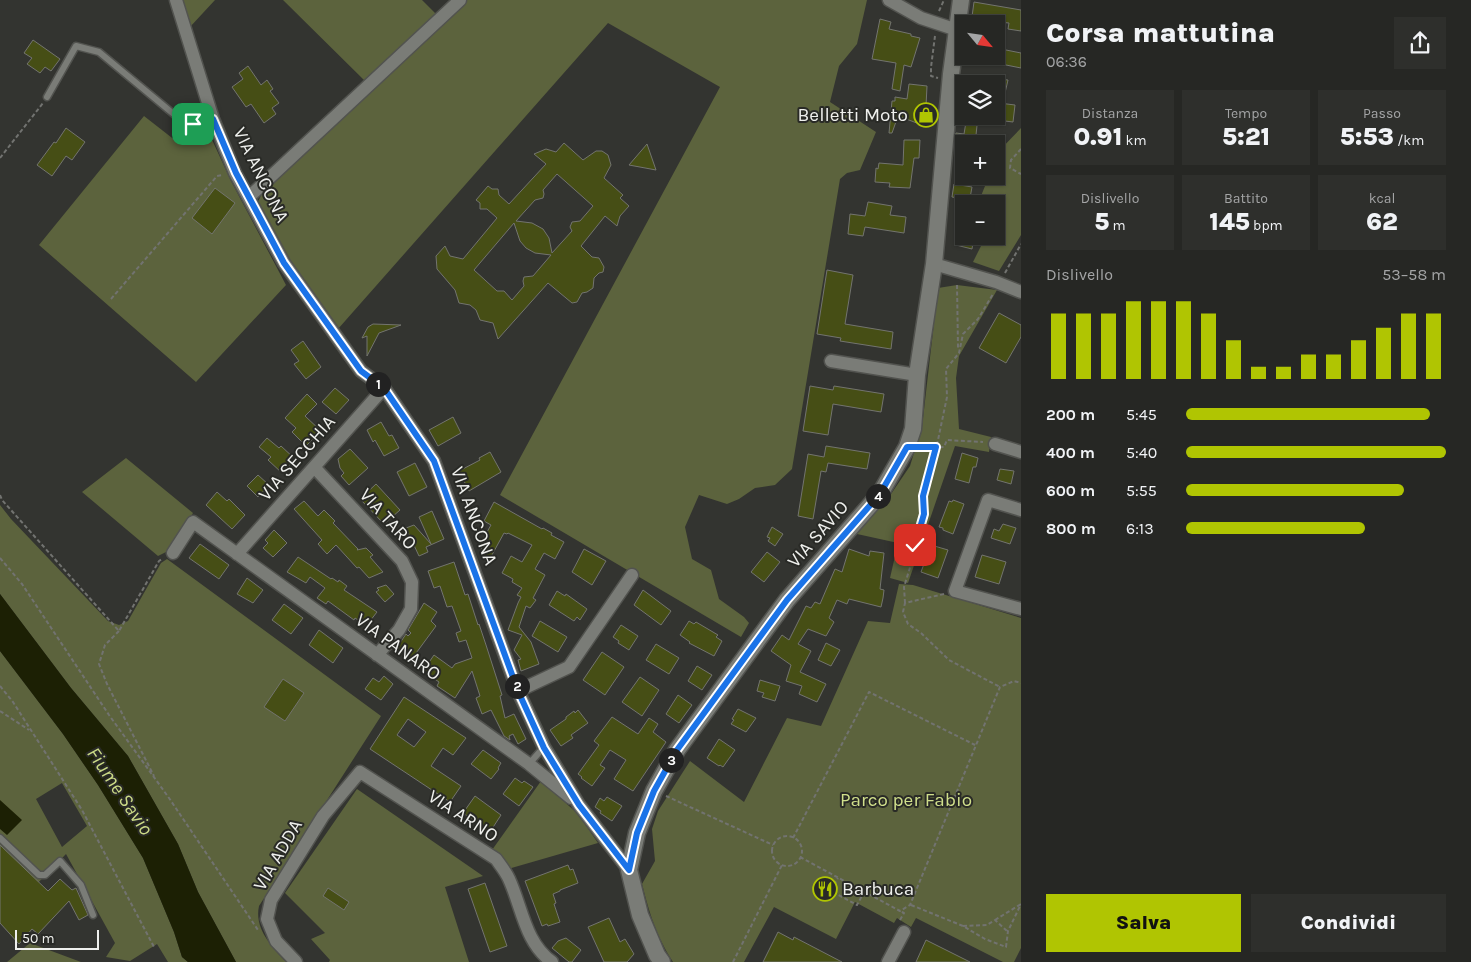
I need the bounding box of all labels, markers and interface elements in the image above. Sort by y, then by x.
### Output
north arrow [955,15,1005,65]
map controls [955,15,1005,245]
text: Corsa mattutina [1046,16,1275,49]
button: share [1394,17,1446,69]
text: 06:36 [1046,52,1087,71]
button: layers [955,75,1005,125]
shop icon: Belletti Moto [913,102,939,128]
pin [172,103,214,145]
place label: Belletti Moto [798,104,908,126]
text: Distanza [1082,105,1138,122]
text: Tempo [1225,105,1267,122]
text: Passo [1363,105,1401,122]
icon: arrive [179,110,207,138]
text: 0.91 [1073,122,1122,151]
text: 5:21 [1222,122,1270,151]
text: 5:53 [1340,122,1394,151]
street label: VIA ANCONA [228,124,294,226]
text: km [1122,132,1147,149]
text: /km [1394,132,1424,149]
button: + [955,135,1005,185]
text: Dislivello [1081,190,1139,207]
text: Battito [1224,190,1268,207]
text: kcal [1369,190,1395,207]
button: − [955,195,1005,245]
text: 5 [1094,207,1109,236]
text: 145 [1209,207,1250,236]
text: 62 [1366,207,1398,236]
text: m [1109,217,1126,234]
text: bpm [1250,217,1283,234]
text: Dislivello [1046,265,1113,284]
text: 53–58 m [1382,265,1446,284]
pin: 1 [366,372,390,396]
text: 1 [376,376,381,393]
text: 200 m [1046,405,1095,424]
text: 5:45 [1126,405,1157,424]
street label: VIA SECCHIA [254,411,340,505]
text: 400 m [1046,443,1095,462]
text: 5:40 [1126,443,1157,462]
street label: VIA ANCONA [446,464,502,568]
text: 600 m [1046,481,1095,500]
text: 5:55 [1126,481,1157,500]
street label: VIA TARO [355,484,421,554]
pin: 4 [866,484,890,508]
text: 4 [874,488,883,505]
street label: VIA SAVIO [783,496,853,572]
text: 800 m [1046,519,1096,538]
text: 6:13 [1126,519,1154,538]
pin [894,524,936,566]
icon: check [901,531,929,559]
street label: VIA PANARO [351,609,445,685]
pin: 2 [504,674,530,698]
text: 2 [513,678,522,695]
water label: Fiume Savio [82,743,158,840]
pin: 3 [658,748,684,772]
text: 3 [667,752,676,769]
street label: VIA ARNO [424,785,502,847]
park label: Parco per Fabio [840,789,972,811]
street label: VIA ADDA [249,816,307,894]
restaurant icon: Barbuca [812,876,838,902]
place label: Barbuca [842,878,914,900]
button: Salva [1046,894,1241,952]
button: Condividi [1251,894,1446,952]
scale bar [15,927,99,950]
text: 50 m [22,930,55,947]

